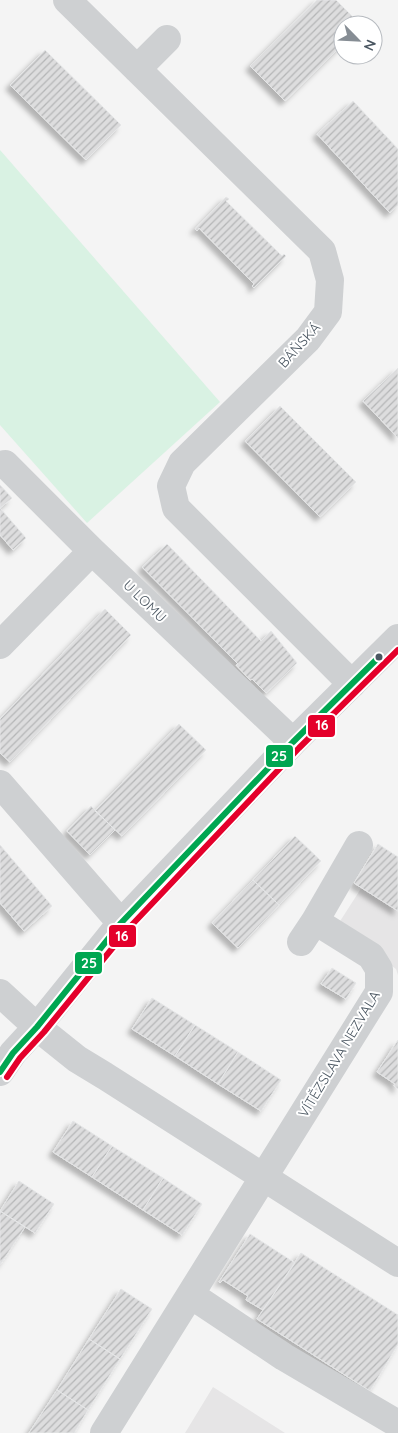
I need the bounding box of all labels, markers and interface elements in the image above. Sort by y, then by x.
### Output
north arrow [333,15,383,65]
text: N [360,37,380,54]
street label: BÁŇSKÁ [274,319,324,371]
street label: U LOMU [120,576,170,626]
unlabelled marker [374,652,384,662]
line badge: 16 [307,714,336,738]
text: 16 [315,716,329,734]
line badge: 25 [265,744,294,768]
text: 25 [271,747,287,765]
line badge: 16 [108,924,137,948]
text: 16 [115,927,129,945]
line badge: 25 [74,951,103,975]
text: 25 [81,954,97,972]
street label: VÍTĚZSLAVA NEZVALA [294,987,384,1121]

